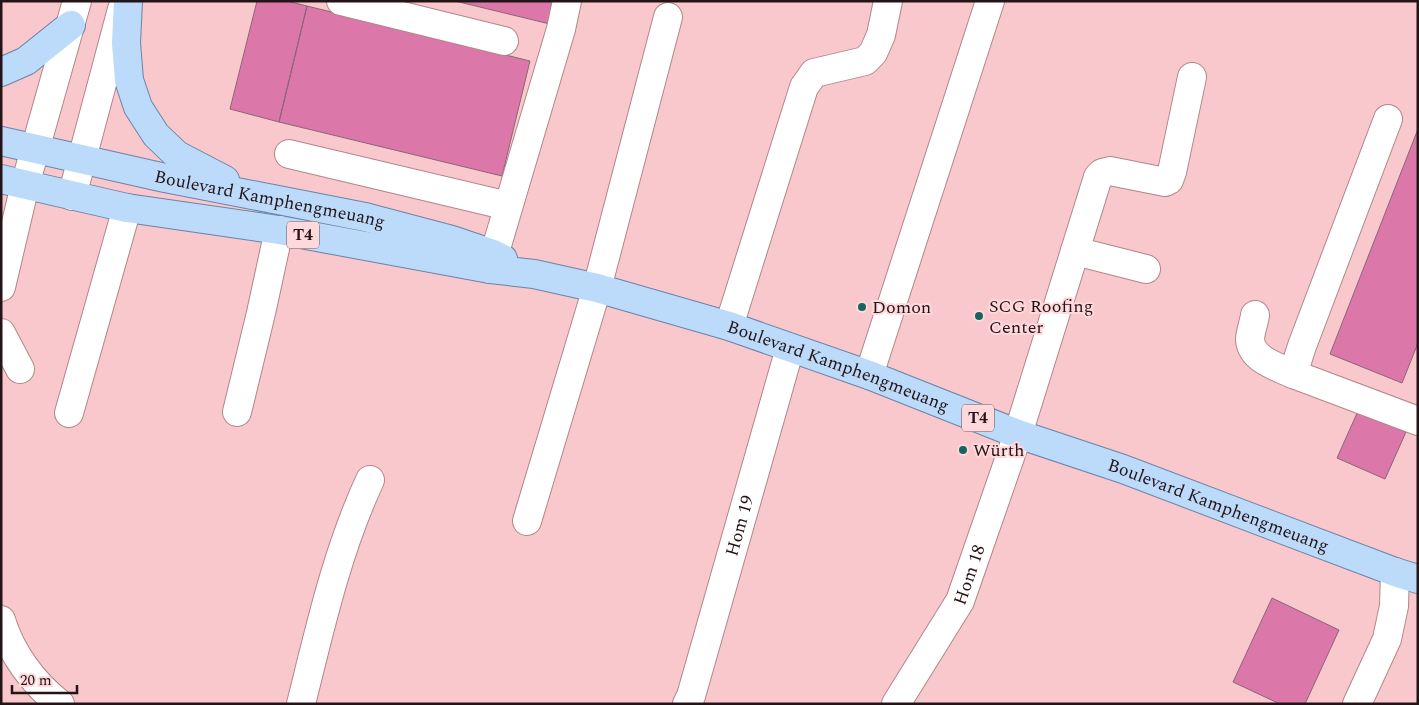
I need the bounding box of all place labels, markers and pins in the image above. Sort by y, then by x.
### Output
place label: SCG Roofing Center [989,293,1093,341]
place label: Domon [872,294,931,321]
marker: Domon [856,301,868,313]
marker: SCG Roofing Center [973,310,985,322]
place label: Würth [973,437,1025,464]
marker: Würth [957,444,969,456]

